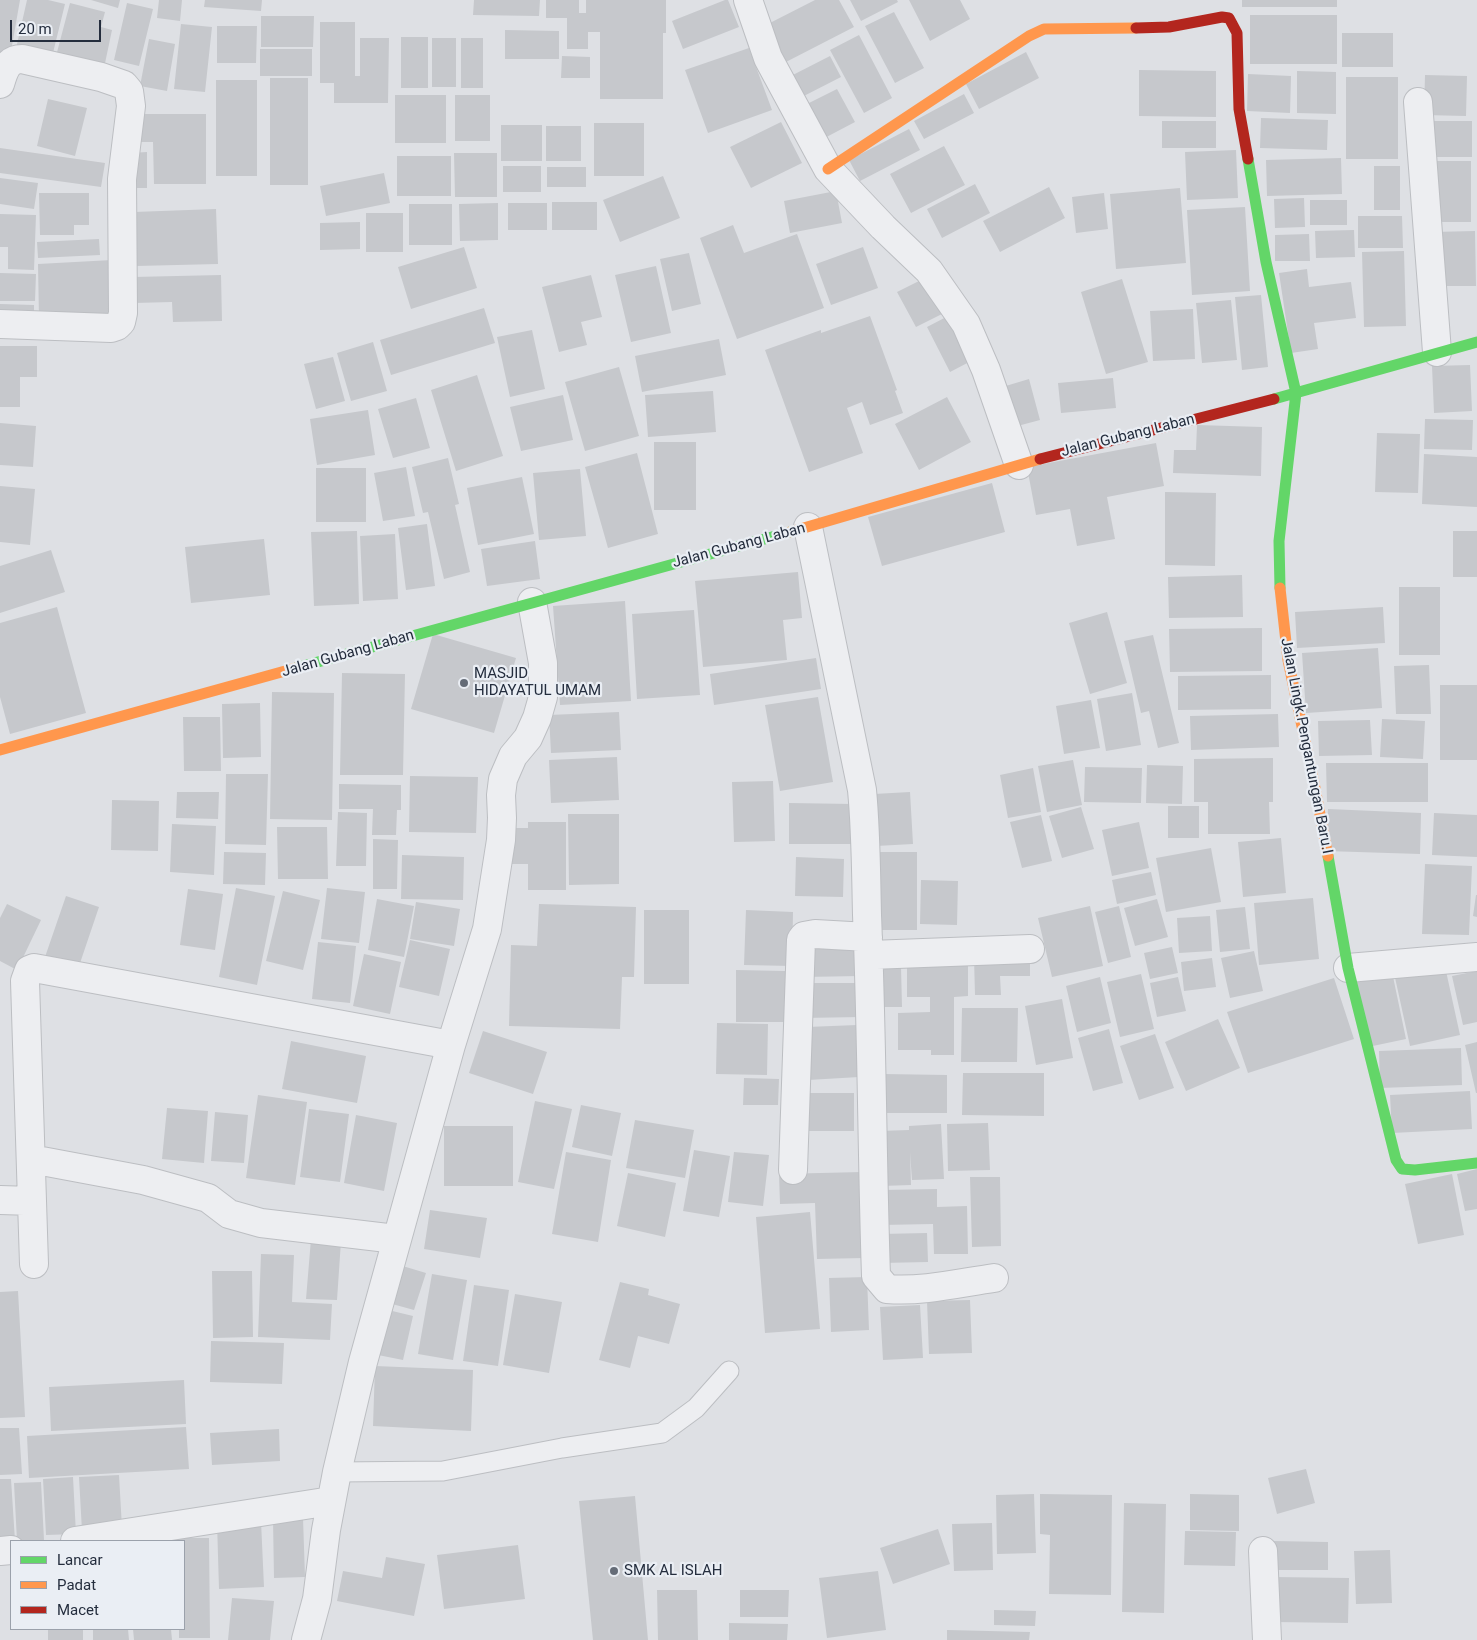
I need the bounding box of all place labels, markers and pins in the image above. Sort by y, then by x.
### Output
place label: MASJID HIDAYATUL UMAM [474,665,601,700]
marker: MASJID HIDAYATUL UMAM [458,677,470,689]
place label: SMK AL ISLAH [624,1562,722,1580]
marker: SMK AL ISLAH [608,1565,620,1577]

